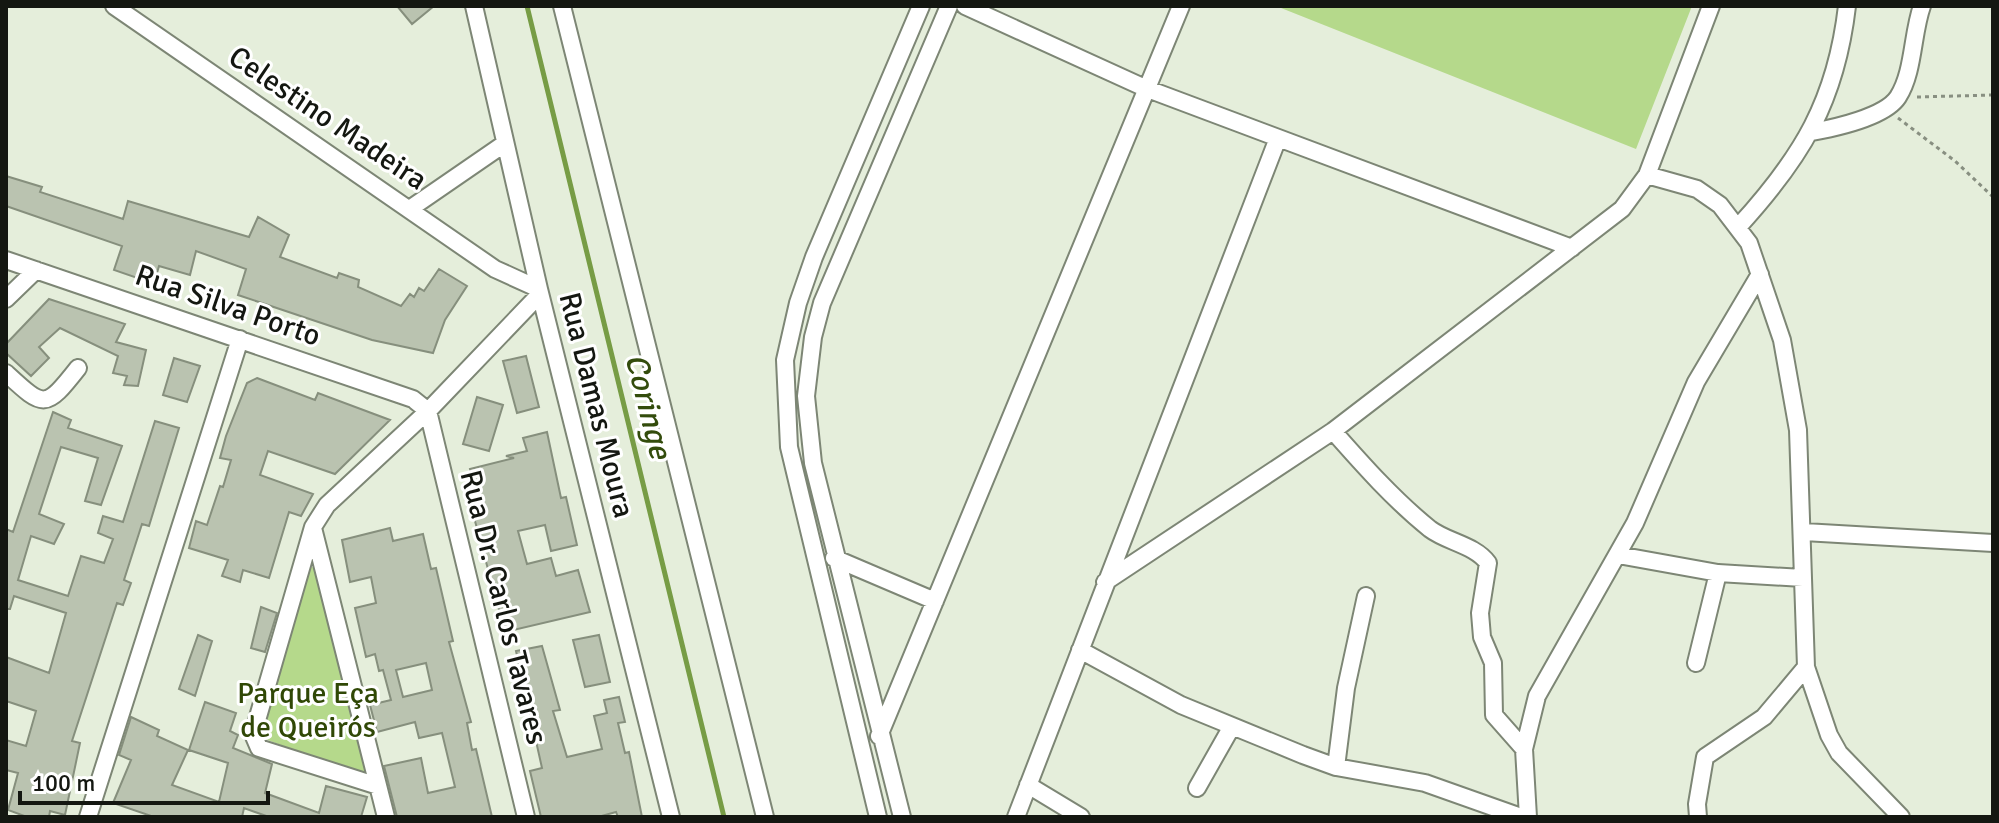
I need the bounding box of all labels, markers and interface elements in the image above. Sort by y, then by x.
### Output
street label: Celestino Madeira [221,38,434,198]
street label: Rua Silva Porto [130,256,325,354]
street label: Rua Damas Moura [551,289,642,522]
water label: Coringe [617,349,681,465]
street label: Rua Dr. Carlos Tavares [452,466,555,748]
park label: Parque Eça de Queirós [237,675,379,746]
scale bar [20,755,268,805]
text: 100 m [32,768,95,798]

